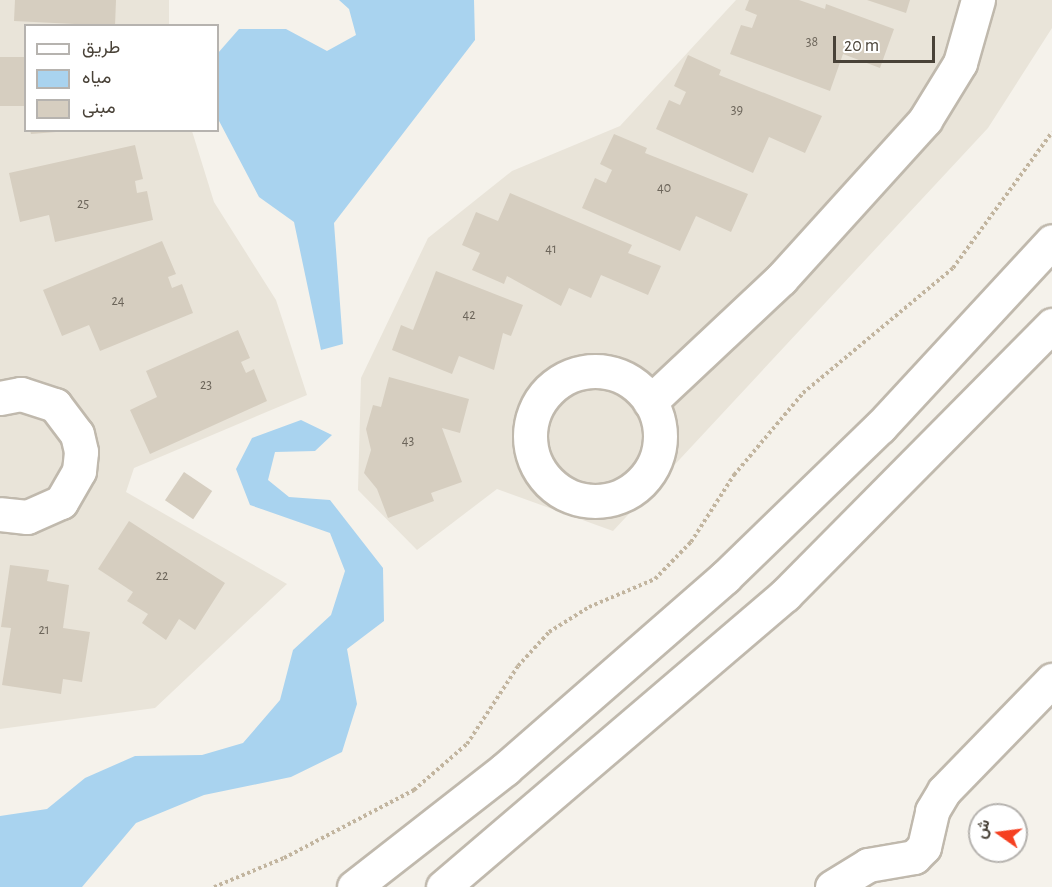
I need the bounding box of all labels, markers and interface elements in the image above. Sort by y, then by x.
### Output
legend [24,24,219,132]
scale bar [836,24,938,62]
house number: 38 [806,34,818,50]
text: 20 m [844,37,879,55]
text: طريق [82,39,120,57]
text: مياه [82,69,111,87]
text: مبنى [82,99,116,117]
house number: 39 [731,102,743,118]
house number: 40 [657,180,671,196]
house number: 25 [77,196,89,212]
house number: 41 [545,241,557,257]
house number: 24 [111,293,125,309]
house number: 42 [462,307,476,323]
house number: 23 [200,377,212,393]
house number: 43 [402,433,414,449]
house number: 22 [156,568,168,584]
house number: 21 [38,622,50,638]
north arrow [968,803,1028,863]
text: ش [972,818,993,840]

